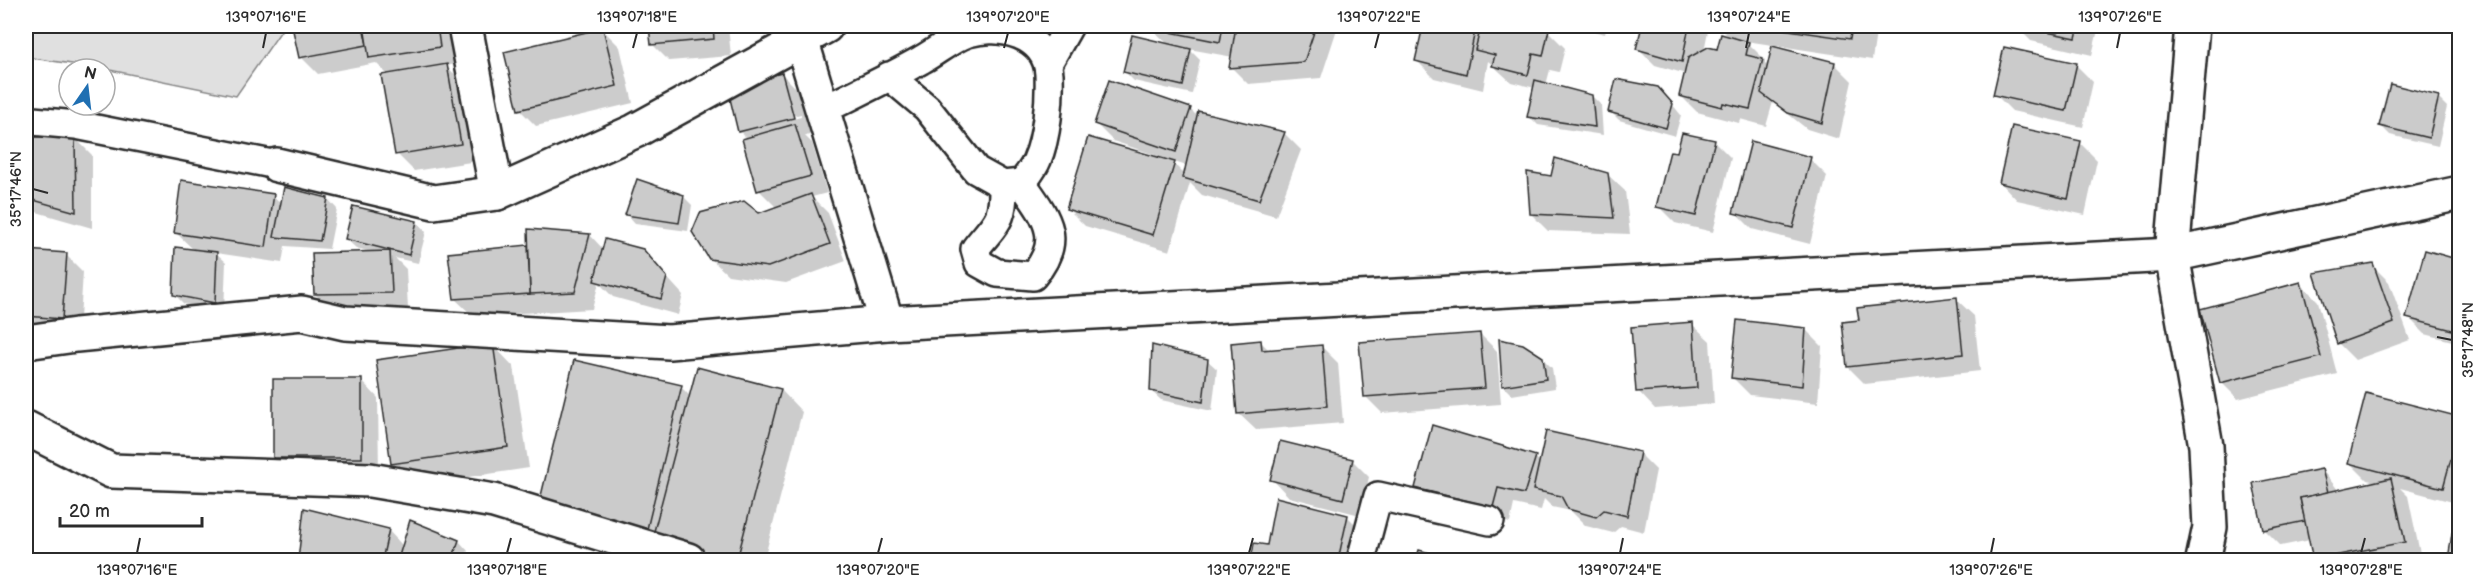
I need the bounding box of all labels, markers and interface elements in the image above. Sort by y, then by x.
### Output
text: 139°07'16"E [226,8,306,27]
text: 139°07'18"E [597,8,677,27]
text: 139°07'20"E [966,8,1050,27]
text: 139°07'22"E [1337,8,1421,27]
text: 139°07'24"E [1707,8,1791,27]
text: 139°07'26"E [2078,8,2162,27]
north arrow [57,57,117,117]
text: N [82,63,98,85]
text: 35°17'46"N [7,151,26,227]
text: 35°17'48"N [2459,302,2478,378]
scale bar [60,490,202,528]
text: 20 m [69,501,110,522]
text: 139°07'16"E [97,561,177,580]
text: 139°07'18"E [467,561,547,580]
text: 139°07'20"E [836,561,920,580]
text: 139°07'22"E [1207,561,1291,580]
text: 139°07'24"E [1578,561,1662,580]
text: 139°07'26"E [1949,561,2033,580]
text: 139°07'28"E [2319,561,2403,580]

